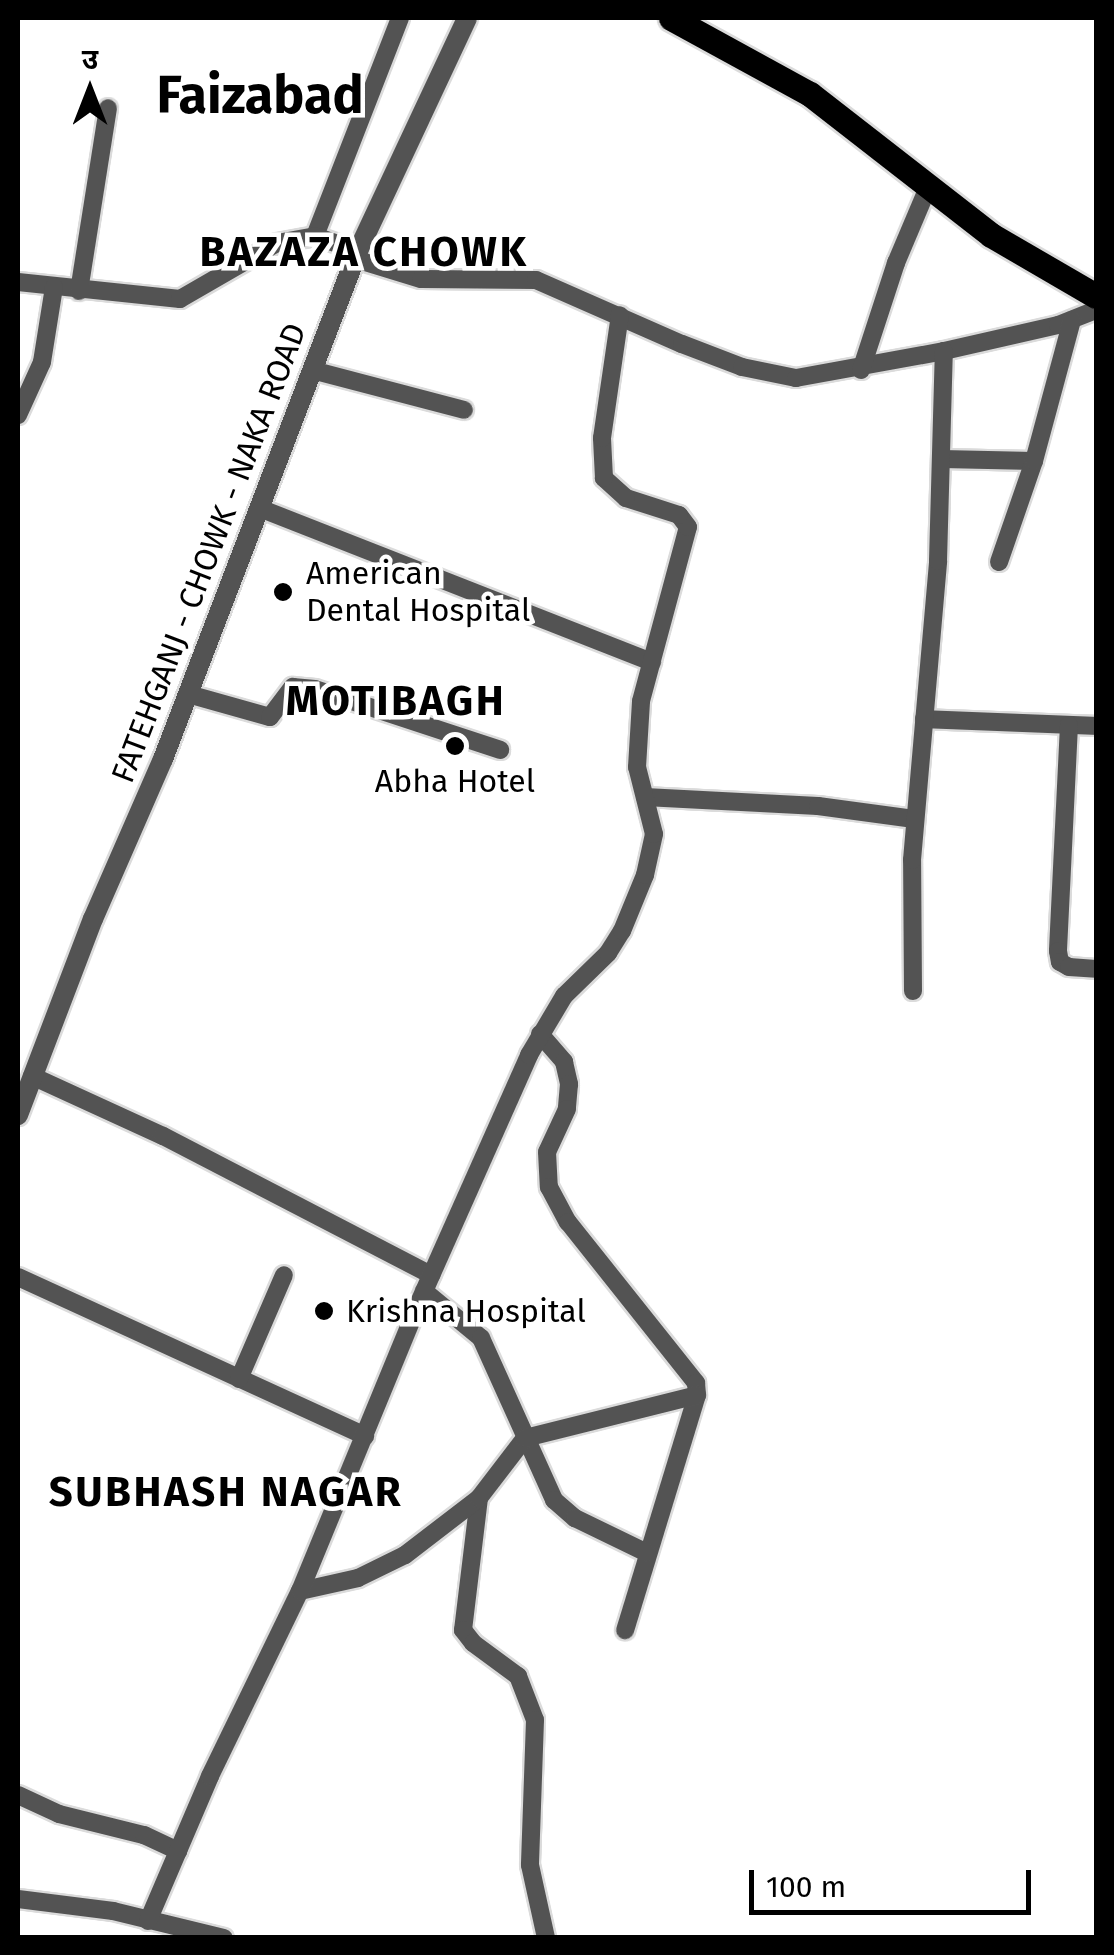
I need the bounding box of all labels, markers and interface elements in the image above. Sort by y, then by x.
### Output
north arrow [40,40,140,140]
text: उ [82,43,98,76]
district label: Faizabad [156,65,364,127]
district label: BAZAZA CHOWK [200,227,528,277]
street label: FATEHGANJ - CHOWK - NAKA ROAD [103,318,315,788]
place label: American Dental Hospital [306,555,530,630]
marker: American Dental Hospital [270,579,296,605]
district label: MOTIBAGH [286,676,506,726]
marker: Abha Hotel [444,735,466,757]
place label: Abha Hotel [375,762,535,800]
place label: Krishna Hospital [346,1292,586,1330]
marker: Krishna Hospital [311,1298,337,1324]
district label: SUBHASH NAGAR [49,1467,403,1517]
scale bar [754,1850,1036,1912]
text: 100 m [766,1869,846,1905]

